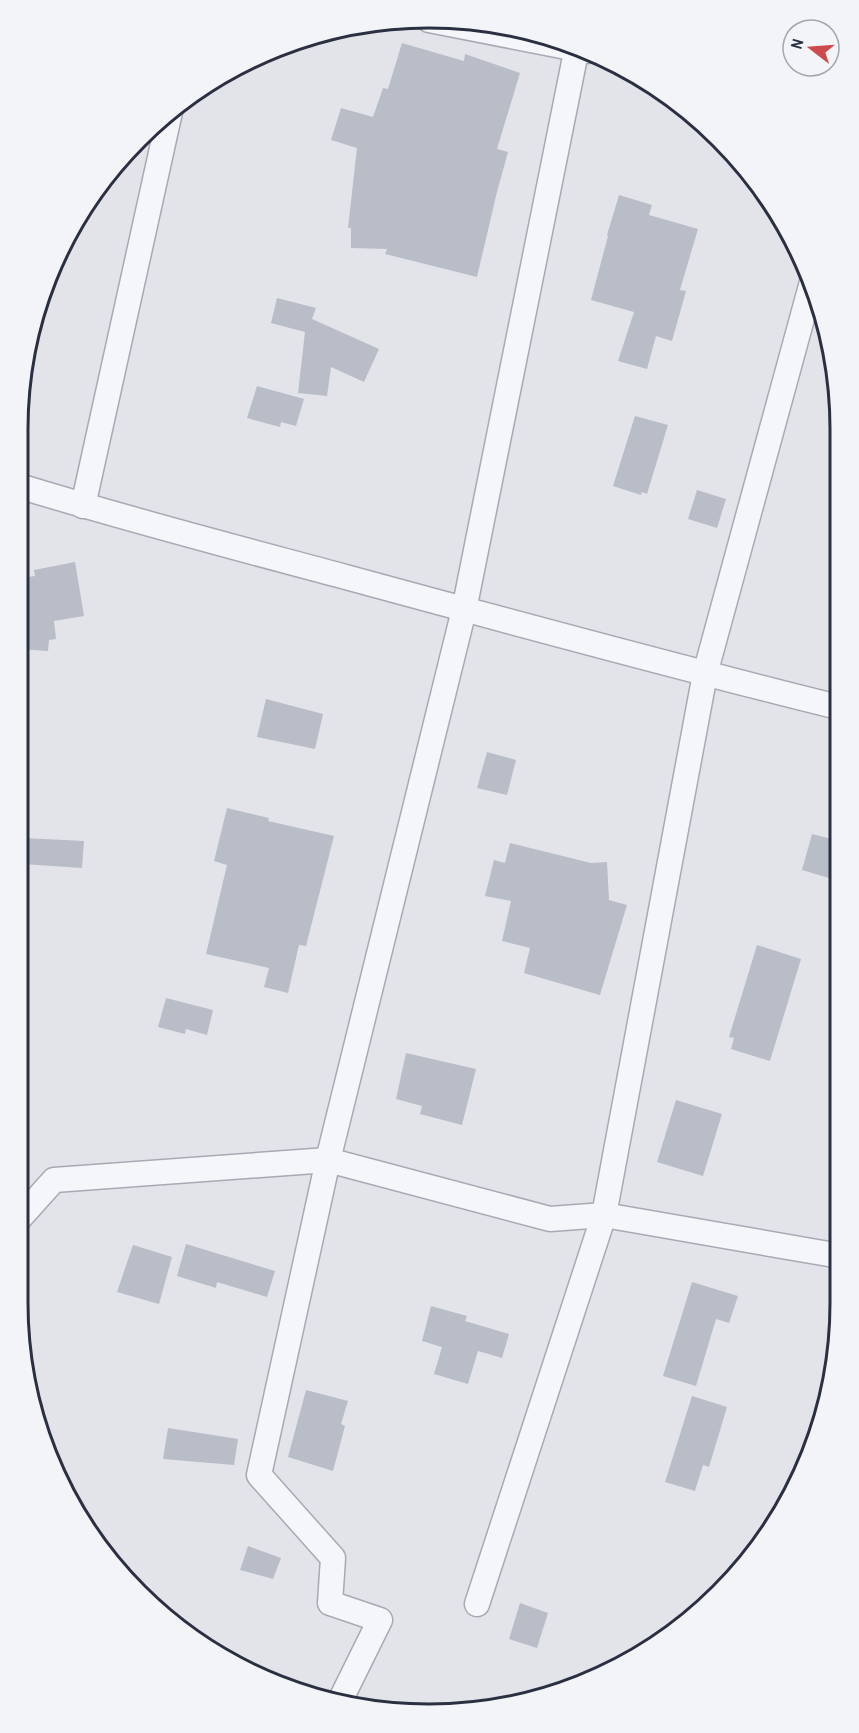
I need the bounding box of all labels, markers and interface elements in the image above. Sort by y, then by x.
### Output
north arrow [781,18,841,78]
text: N [785,36,809,51]

